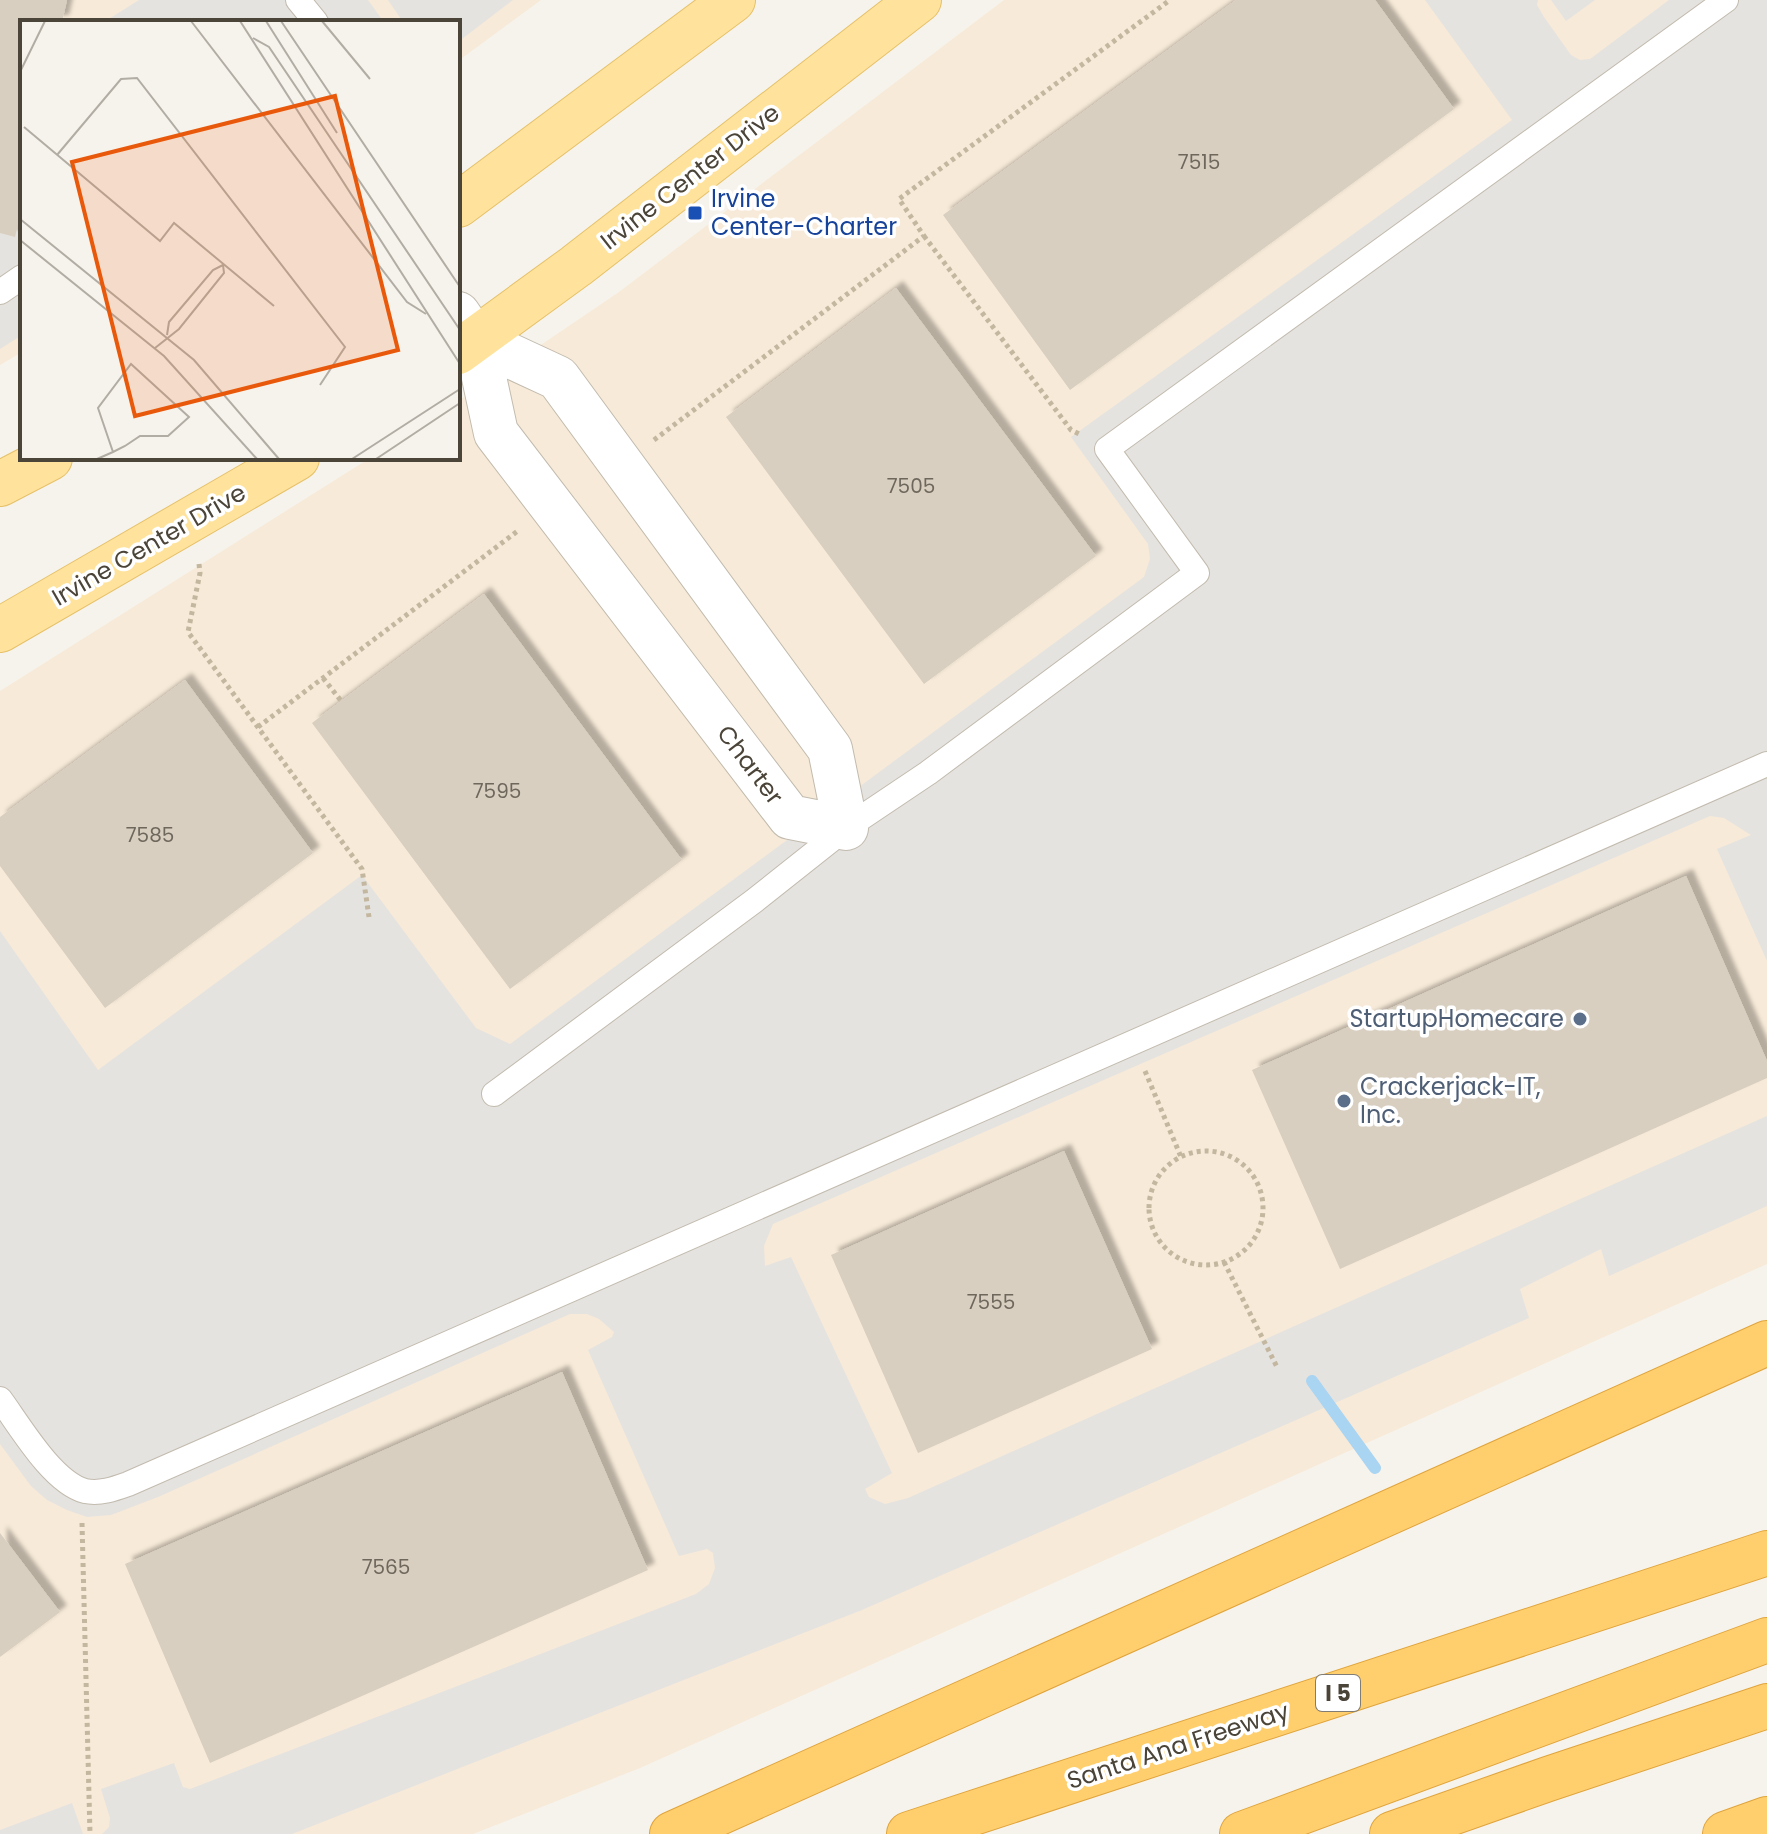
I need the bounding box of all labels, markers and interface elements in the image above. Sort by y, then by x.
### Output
inset map [20,20,460,460]
street label: Irvine Center Drive [593,96,786,257]
house number: 7515 [1178,148,1220,176]
place label: Irvine Center-Charter [711,182,897,243]
marker: Irvine Center-Charter [686,204,704,222]
house number: 7505 [887,472,935,500]
street label: Irvine Center Drive [46,476,252,614]
street label: Charter [710,718,791,811]
house number: 7595 [473,777,521,805]
house number: 7585 [126,821,174,849]
place label: StartupHomecare [1349,1002,1564,1035]
marker: StartupHomecare [1571,1010,1589,1028]
place label: Crackerjack-IT, Inc. [1360,1070,1541,1131]
marker: Crackerjack-IT, Inc. [1335,1092,1353,1110]
house number: 7555 [967,1288,1015,1316]
house number: 7565 [362,1553,410,1581]
road number: I 5 [1316,1675,1360,1711]
street label: Santa Ana Freeway [1063,1694,1293,1797]

